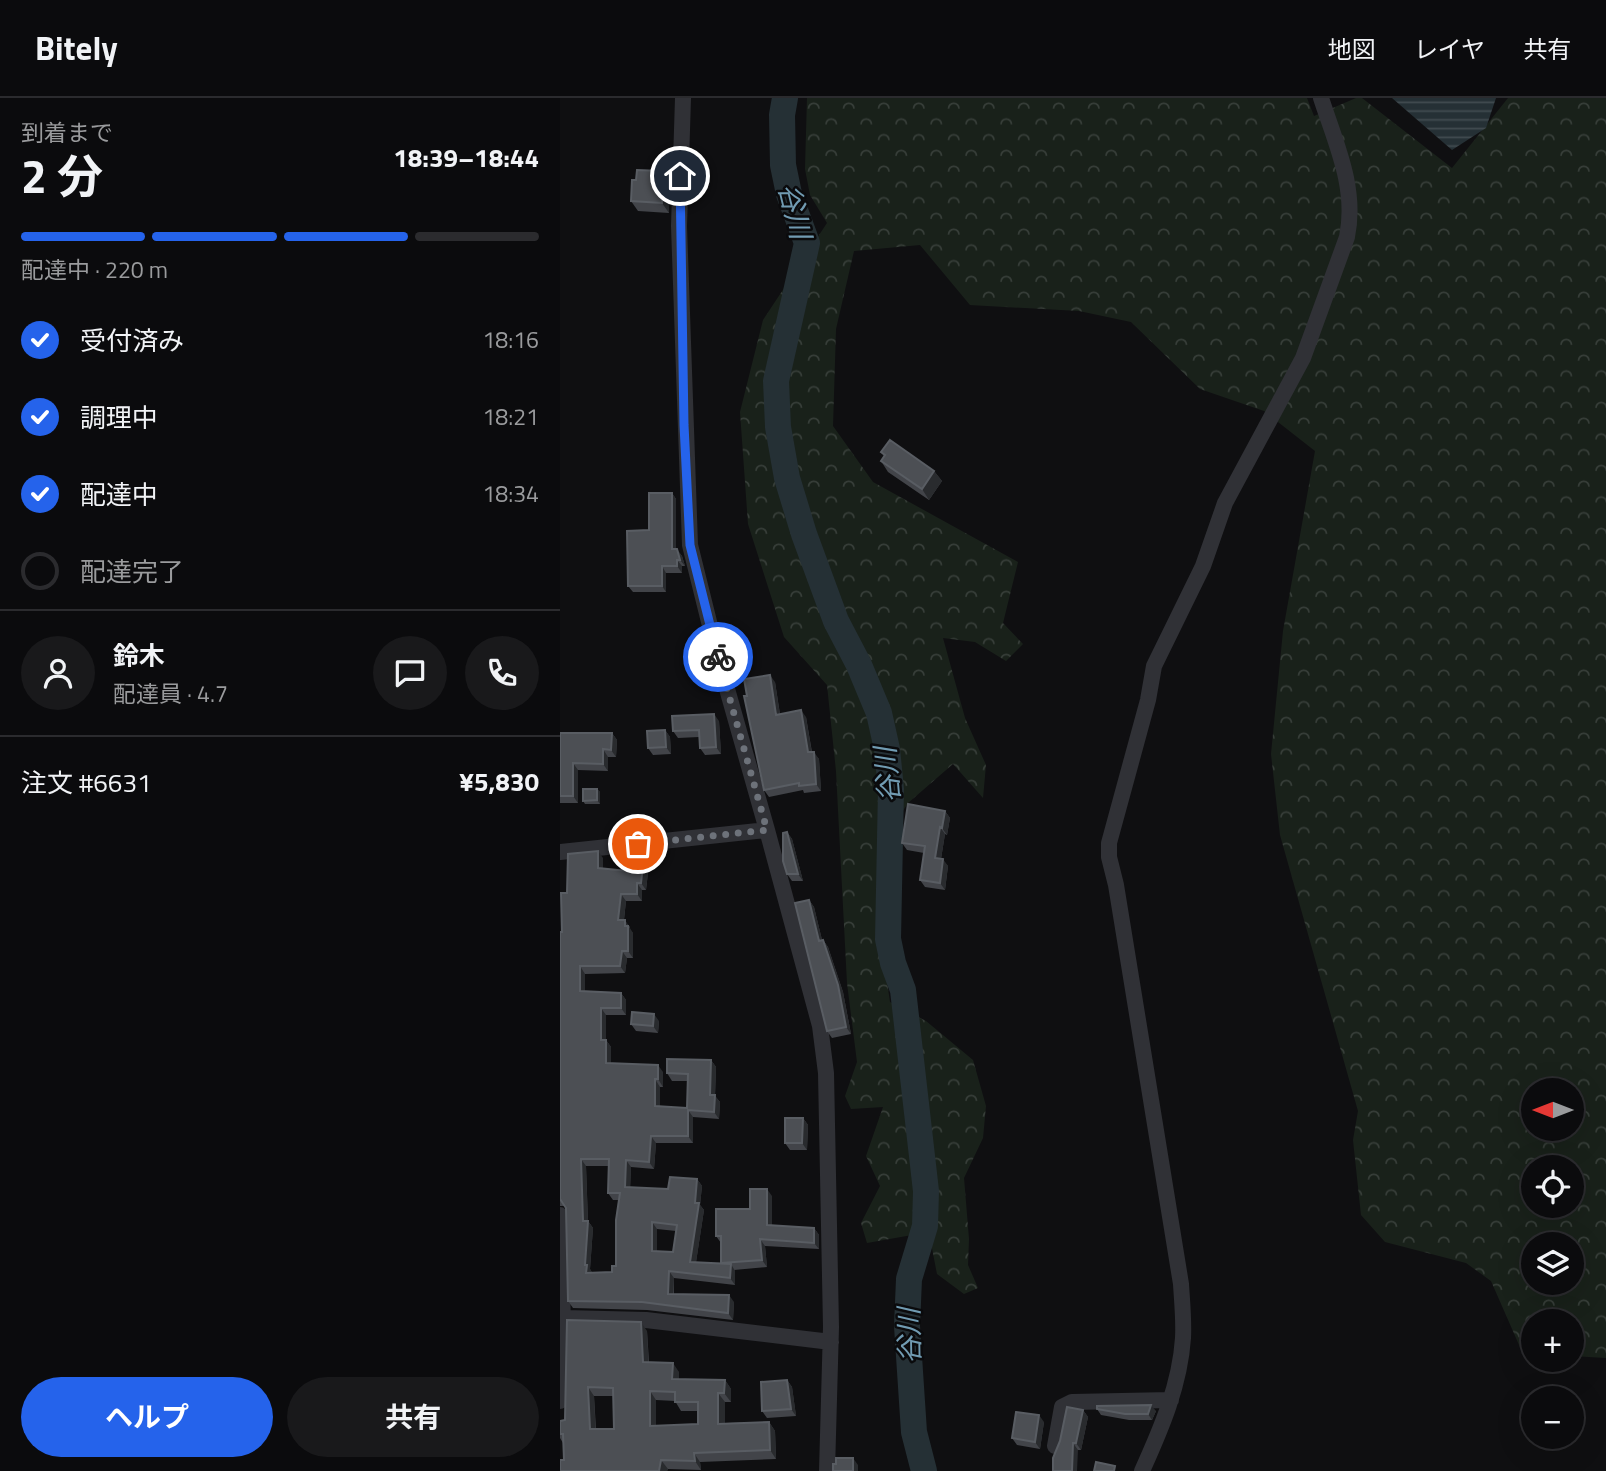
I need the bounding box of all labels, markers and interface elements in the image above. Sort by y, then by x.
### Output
text: Bitely [35,23,118,73]
text: 地図 [1328,31,1376,67]
text: レイヤ [1414,31,1485,67]
text: 共有 [1523,31,1571,67]
text: 到着まで [21,115,113,150]
text: 18:39–18:44 [393,138,539,177]
text: 2 分 [21,141,103,211]
pin [650,146,710,206]
icon: home [661,157,699,195]
water label: 谷川 [768,179,824,246]
text: 配達中 · 220 m [21,252,168,287]
icon: check [21,321,59,359]
text: 受付済み [80,321,184,360]
text: 18:16 [482,322,539,357]
icon: check [21,398,59,436]
text: 調理中 [80,398,158,437]
text: 18:21 [482,399,539,434]
icon: check [21,475,59,513]
text: 配達中 [80,475,158,514]
text: 18:34 [482,476,539,511]
text: 配達完了 [80,552,184,591]
courier [683,622,753,692]
button: person [21,636,95,710]
text: 鈴木 [113,636,165,675]
button: chat [373,636,447,710]
button: phone [465,636,539,710]
icon: bike [699,638,737,676]
text: 配達員 · 4.7 [113,676,228,711]
water label: 谷川 [862,742,910,805]
text: ¥5,830 [459,762,539,801]
text: 注文 #6631 [21,763,152,802]
pin [608,814,668,874]
icon: bag [619,825,657,863]
north arrow [1521,1078,1584,1141]
map controls [1521,1078,1584,1449]
button: locate [1521,1155,1584,1218]
button: layers [1521,1232,1584,1295]
water label: 谷川 [886,1305,930,1364]
button: + [1521,1309,1584,1372]
button: ヘルプ [21,1377,273,1457]
button: 共有 [287,1377,539,1457]
button: − [1521,1386,1584,1449]

